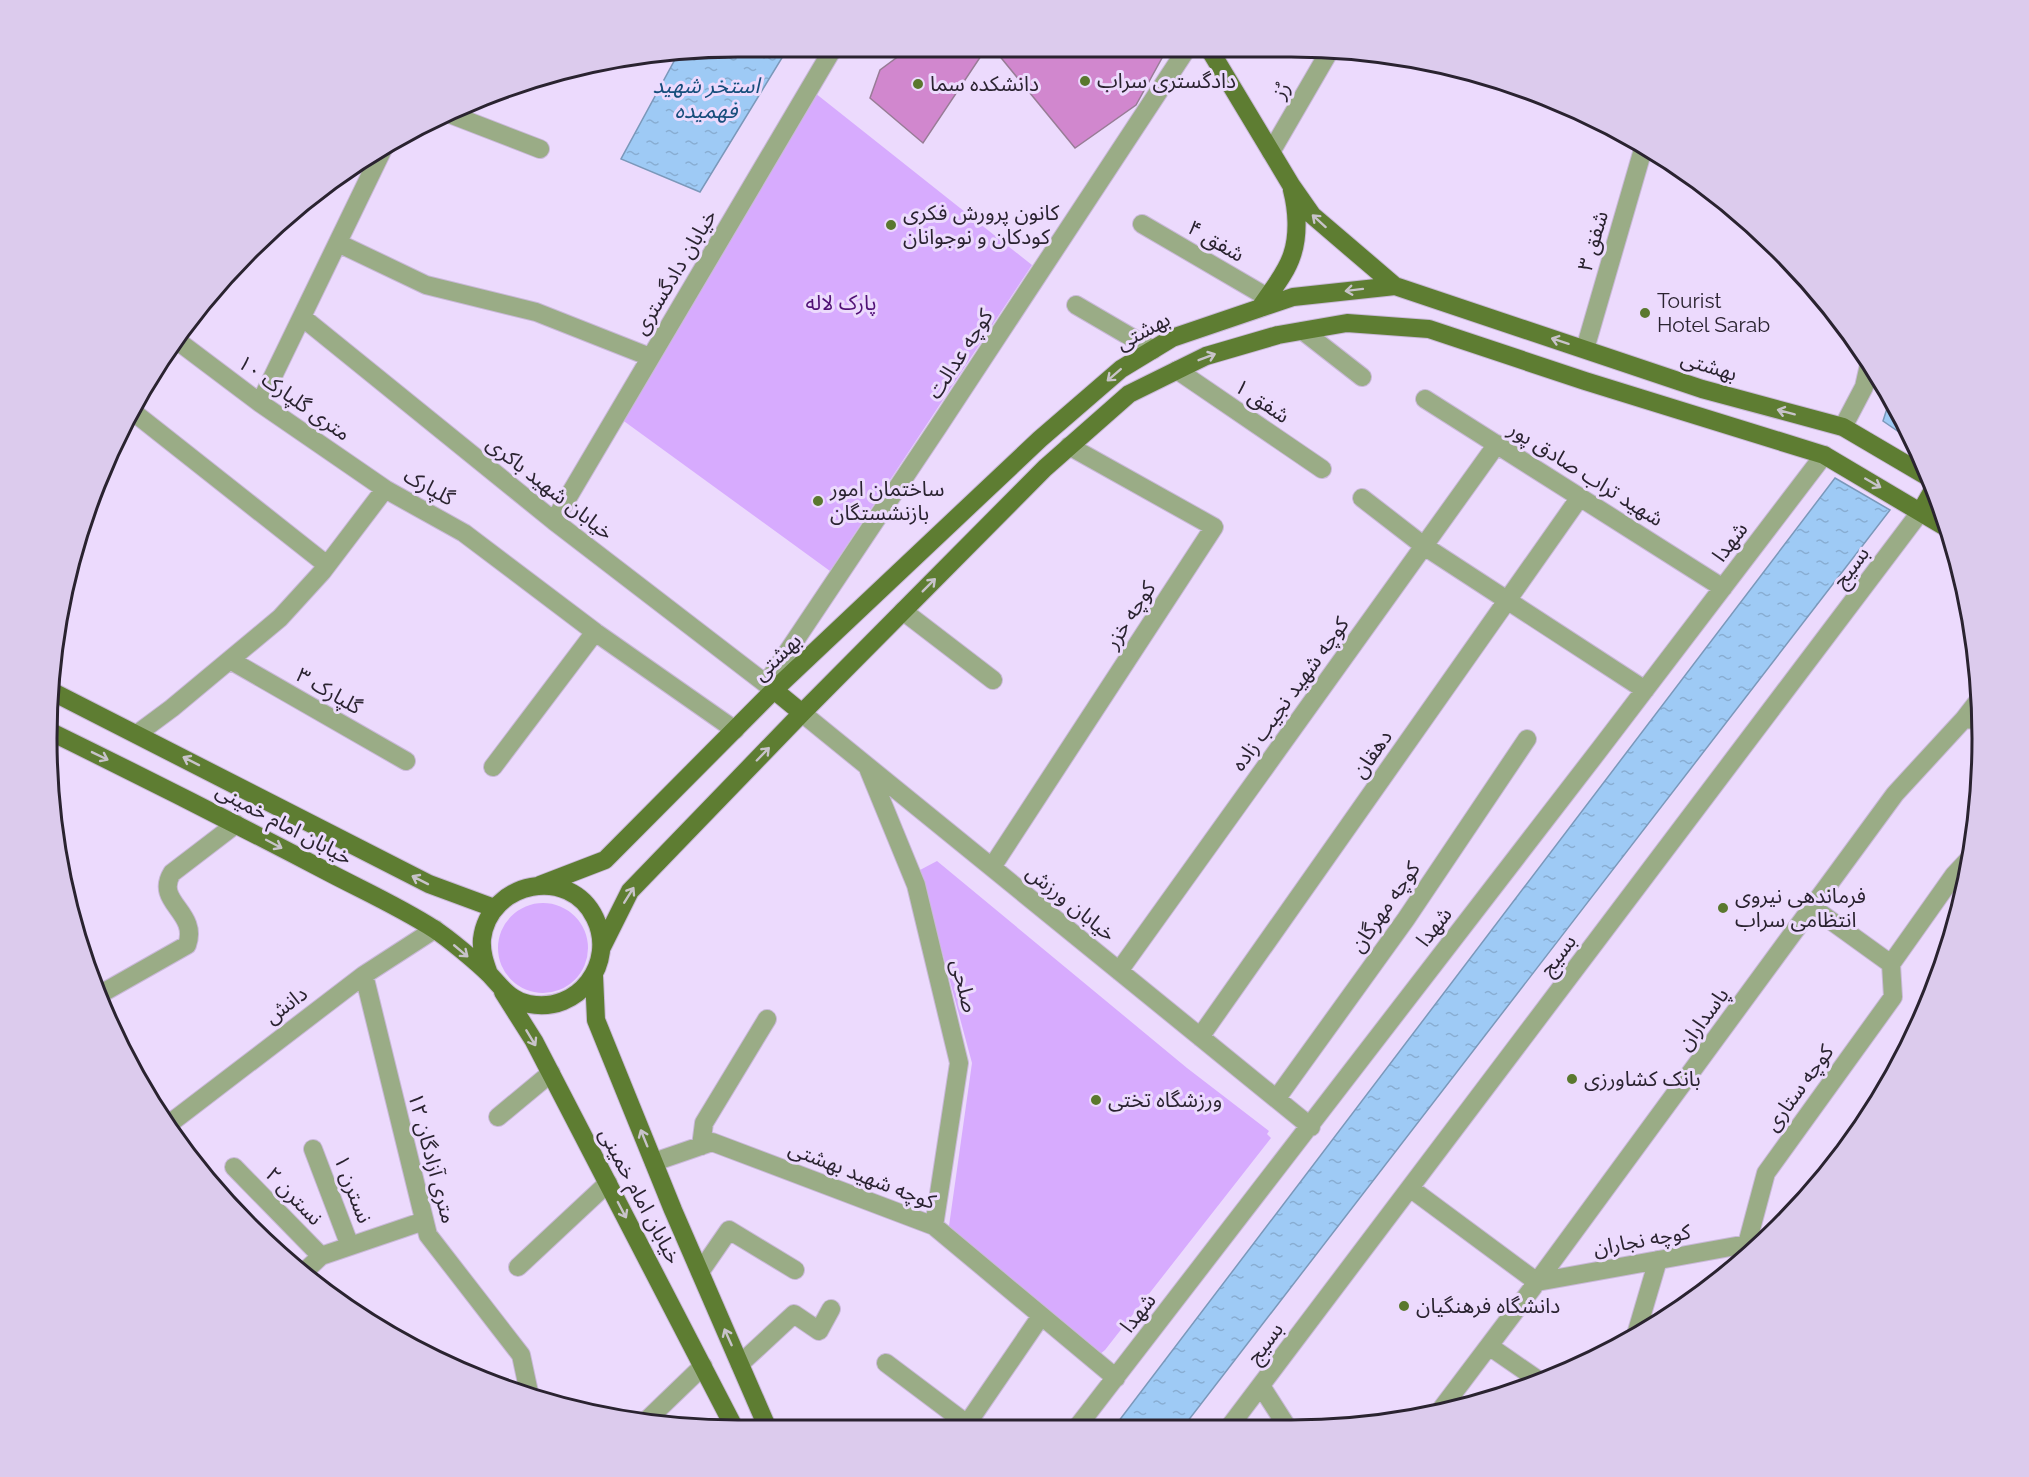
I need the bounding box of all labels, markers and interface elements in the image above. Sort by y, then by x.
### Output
place label: دادگستری سراب [1097,68,1236,93]
place label: دانشکده سما [930,71,1039,96]
water label: استخر شهید فهمیده [652,72,762,123]
marker: دادگستری سراب [1078,74,1092,88]
marker: دانشکده سما [911,77,925,91]
street label: رُز [1265,77,1295,104]
place label: کانون پرورش فکری کودکان و نوجوانان [903,200,1060,249]
street label: خیابان دادگستری [627,205,722,339]
street label: شفق ۳ [1572,208,1614,274]
street label: شفق ۴ [1183,214,1249,268]
one-way arrow [1311,214,1326,228]
marker: کانون پرورش فکری کودکان و نوجوانان [884,218,898,232]
one-way arrow [1344,285,1364,296]
place label: Tourist Hotel Sarab [1657,288,1770,337]
park label: پارک لاله [806,290,876,316]
street label: کوچه عدالت [921,304,999,404]
street label: بهشتی [1112,306,1174,355]
marker: Tourist Hotel Sarab [1638,306,1652,320]
one-way arrow [1551,335,1570,346]
street label: بهشتی [1678,345,1740,386]
street label: ۱۰ متری گلپارک [232,349,356,447]
one-way arrow [1197,350,1215,361]
one-way arrow [1107,368,1122,382]
street label: شفق ۱ [1229,373,1295,429]
one-way arrow [1777,406,1796,417]
street label: شهید تراب صادق پور [1503,415,1668,532]
street label: خیابان شهید باکری [482,430,619,545]
street label: گلپارک [399,462,459,512]
place label: ساختمان امور بازنشستگان [829,476,944,525]
one-way arrow [1864,477,1881,489]
marker: ساختمان امور بازنشستگان [811,494,825,508]
street label: شهدا [1707,517,1753,567]
street label: بسیج [1827,541,1877,594]
street label: کوچه خزر [1098,576,1162,654]
one-way arrow [921,578,936,592]
street label: کوچه شهید نجیب زاده [1225,612,1355,776]
street label: بهشتی [747,628,806,686]
street label: گلپارک ۳ [291,662,367,720]
street label: دهقان [1346,725,1397,783]
one-way arrow [755,746,770,761]
one-way arrow [90,750,108,762]
one-way arrow [183,755,200,767]
street label: خیابان امام خمینی [210,777,357,873]
one-way arrow [264,839,282,850]
street label: کوچه مهرگان [1344,856,1426,957]
street label: خیابان ورزش [1022,859,1121,946]
one-way arrow [412,873,430,885]
place label: فرماندهی نیروی انتظامی سراب [1735,883,1866,932]
one-way arrow [622,887,635,904]
marker: فرماندهی نیروی انتظامی سراب [1716,901,1730,915]
street label: شهدا [1410,902,1457,951]
street label: بسیج [1534,929,1584,982]
one-way arrow [453,944,469,957]
street label: صلحی [946,957,983,1015]
street label: دانش [259,980,312,1029]
street label: پاسداران [1671,982,1735,1056]
one-way arrow [525,1029,538,1046]
street label: کوچه ستاری [1759,1039,1839,1136]
place label: بانک کشاورزی [1584,1066,1701,1091]
marker: بانک کشاورزی [1565,1072,1579,1086]
place label: ورزشگاه تختی [1108,1087,1222,1112]
street label: ۱۲ متری آزادگان [403,1090,462,1226]
marker: ورزشگاه تختی [1089,1093,1103,1107]
street label: خیابان امام خمینی [591,1123,687,1270]
one-way arrow [638,1129,649,1147]
street label: کوچه شهید بهشتی [785,1135,940,1215]
street label: نسترن ۱ [329,1151,378,1227]
street label: نسترن ۲ [261,1161,328,1230]
one-way arrow [616,1201,628,1218]
street label: کوچه نجاران [1591,1219,1693,1261]
street label: شهدا [1114,1288,1161,1337]
place label: دانشگاه فرهنگیان [1416,1293,1560,1318]
marker: دانشگاه فرهنگیان [1397,1299,1411,1313]
street label: بسیج [1241,1317,1291,1370]
one-way arrow [722,1328,733,1346]

